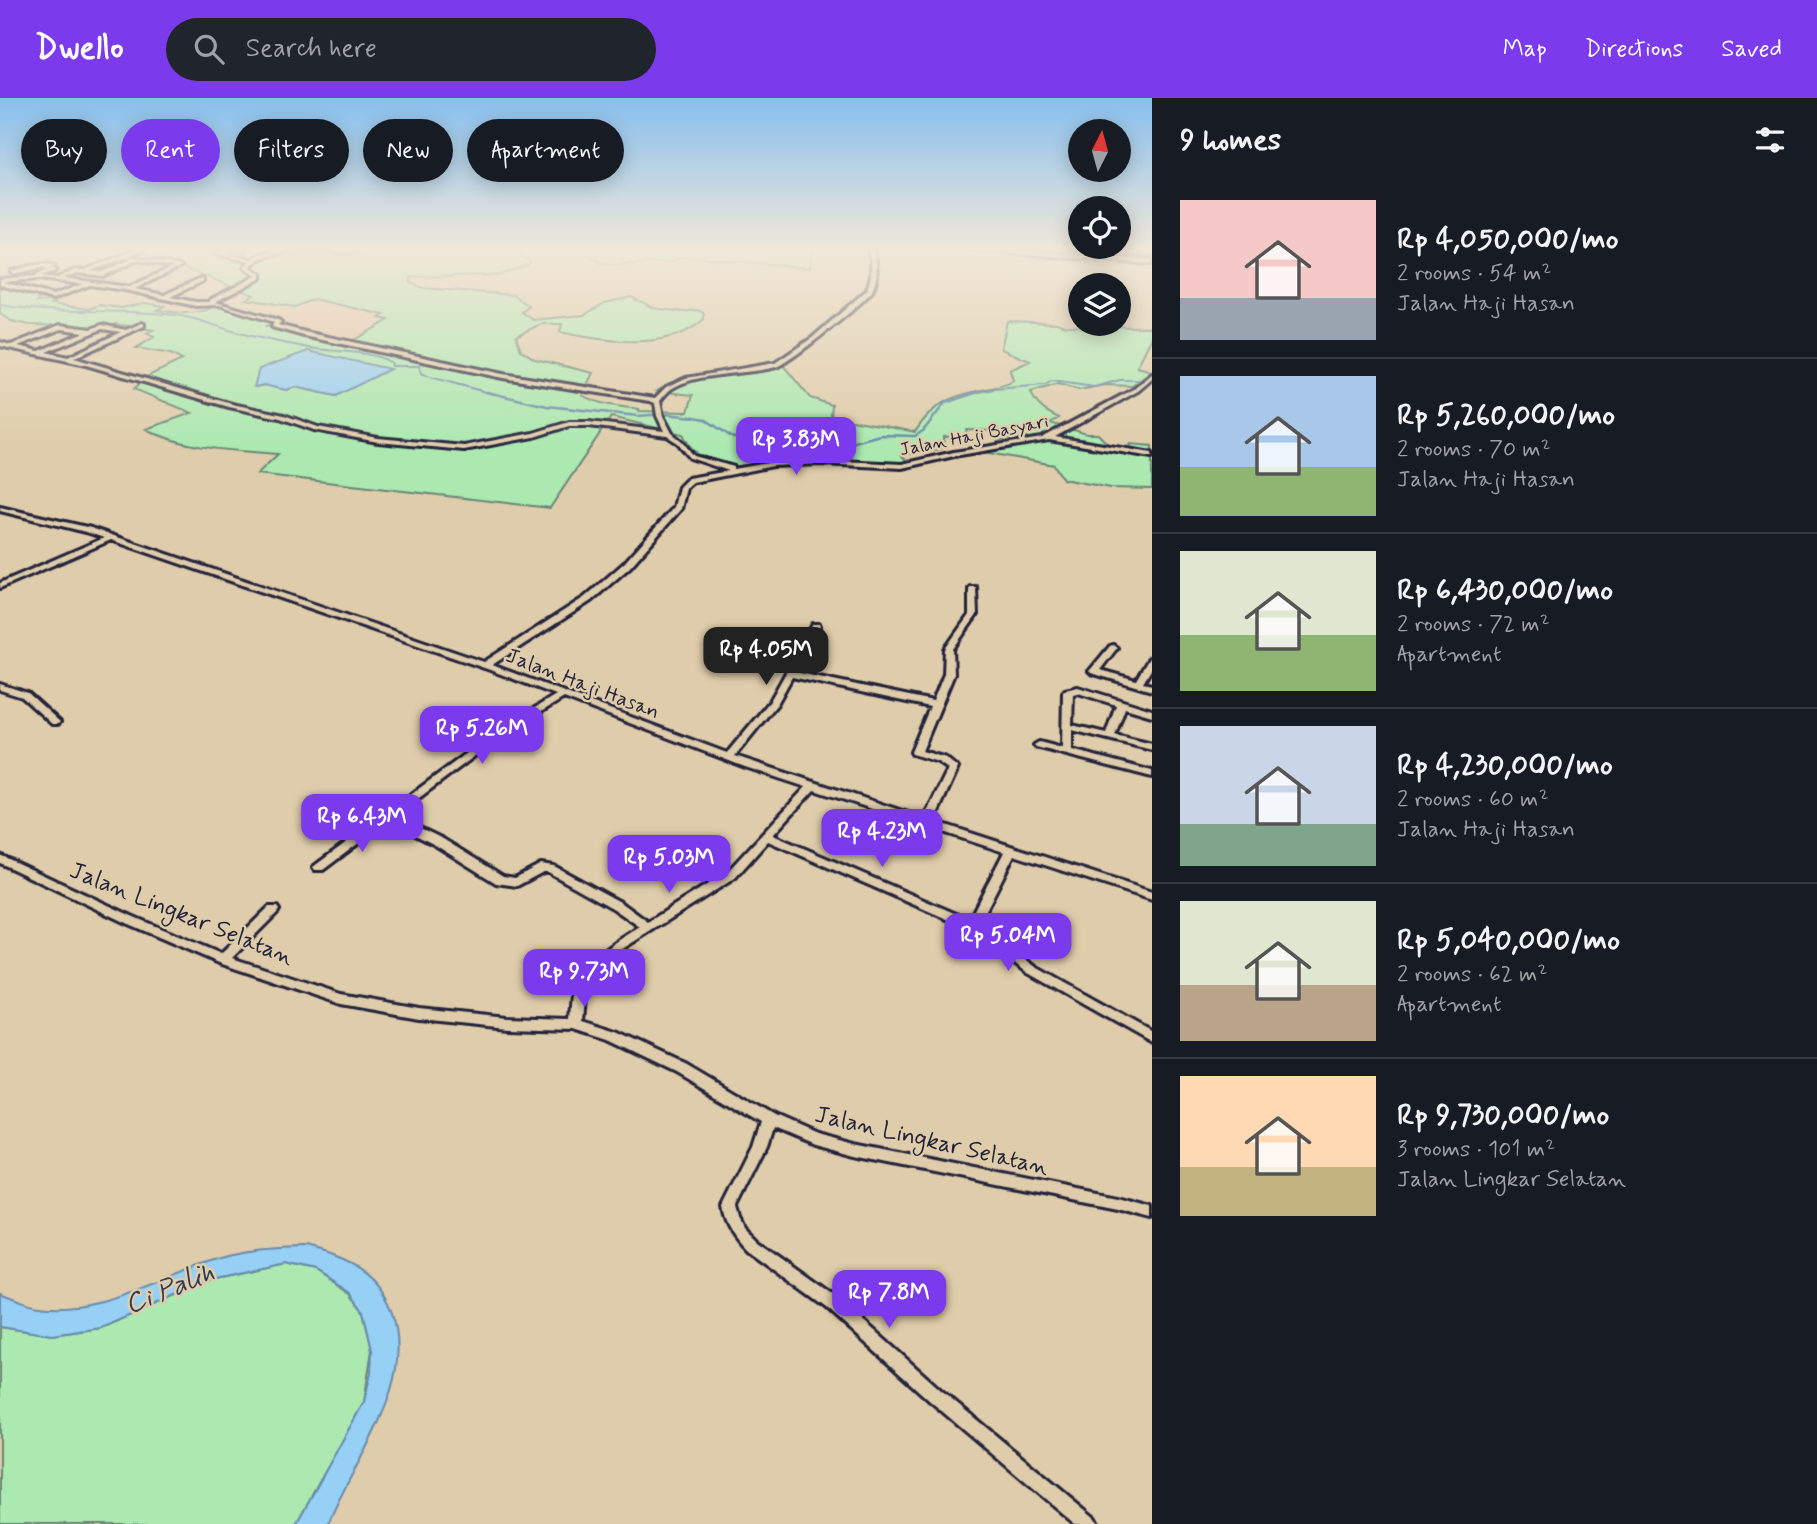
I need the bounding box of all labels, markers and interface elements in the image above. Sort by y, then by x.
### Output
search box [166,18,656,81]
text: Dwello [35,27,124,71]
icon: search [190,30,228,68]
text: Search here [246,32,377,66]
text: Map [1503,34,1547,65]
text: Directions [1585,34,1683,65]
text: Saved [1721,34,1782,65]
chip: Buy [21,119,107,182]
chip: Rent [121,119,220,182]
chip: Filters [234,119,349,182]
chip: New [363,119,453,182]
chip: Apartment [467,119,624,182]
north arrow [1068,119,1130,182]
map controls [1068,119,1131,336]
text: 9 homes [1180,121,1281,160]
icon: filters [1751,121,1789,159]
button: locate [1068,196,1131,259]
text: Rp 4,050,000/mo [1397,220,1619,259]
icon: home [1236,228,1320,312]
text: 2 rooms · 54 m² [1397,259,1551,289]
button: layers [1068,273,1131,336]
text: Jalan Haji Hasan [1397,289,1575,319]
text: Rp 5,260,000/mo [1397,396,1615,435]
icon: home [1236,404,1320,488]
street label: Jalan Haji Basyari [898,410,1051,462]
pin: Rp 3.83M [724,418,868,477]
text: Rp 3.83M [752,425,840,455]
text: 2 rooms · 70 m² [1397,435,1551,465]
text: Jalan Haji Hasan [1397,465,1575,495]
text: Rp 6,430,000/mo [1397,571,1613,610]
icon: home [1236,579,1320,663]
text: 2 rooms · 72 m² [1397,610,1550,640]
pin: Rp 4.05M [694,628,838,687]
text: Rp 4.05M [719,635,813,665]
text: Apartment [1397,640,1502,670]
street label: Jalan Haji Hasan [502,642,663,726]
pin: Rp 5.26M [410,706,554,766]
text: Rp 5.26M [436,714,528,744]
text: Rp 4,230,000/mo [1397,746,1613,785]
icon: home [1236,754,1320,838]
text: 2 rooms · 60 m² [1397,785,1549,815]
pin: Rp 6.43M [290,794,434,854]
text: Rp 6.43M [317,802,407,832]
pin: Rp 4.23M [810,810,954,869]
text: Jalan Haji Hasan [1397,815,1575,845]
text: Rp 4.23M [837,817,927,847]
pin: Rp 5.03M [597,836,741,895]
text: Rp 5.03M [623,843,715,873]
street label: Jalan Lingkar Selatan [64,855,298,975]
pin: Rp 5.04M [936,914,1080,973]
text: Rp 5.04M [960,921,1056,951]
text: Rp 5,040,000/mo [1397,921,1620,960]
icon: home [1236,929,1320,1013]
pin: Rp 9.73M [512,950,656,1009]
text: Rp 9.73M [539,957,629,987]
text: 2 rooms · 62 m² [1397,960,1548,990]
text: Apartment [1397,990,1502,1020]
text: Rp 9,730,000/mo [1397,1096,1609,1135]
street label: Jalan Lingkar Selatan [811,1099,1052,1185]
icon: home [1236,1104,1320,1188]
text: 3 rooms · 101 m² [1397,1135,1555,1165]
text: Jalan Lingkar Selatan [1397,1165,1626,1195]
water label: Ci Palih [120,1255,220,1324]
pin: Rp 7.8M [824,1270,954,1330]
text: Rp 7.8M [848,1278,930,1308]

